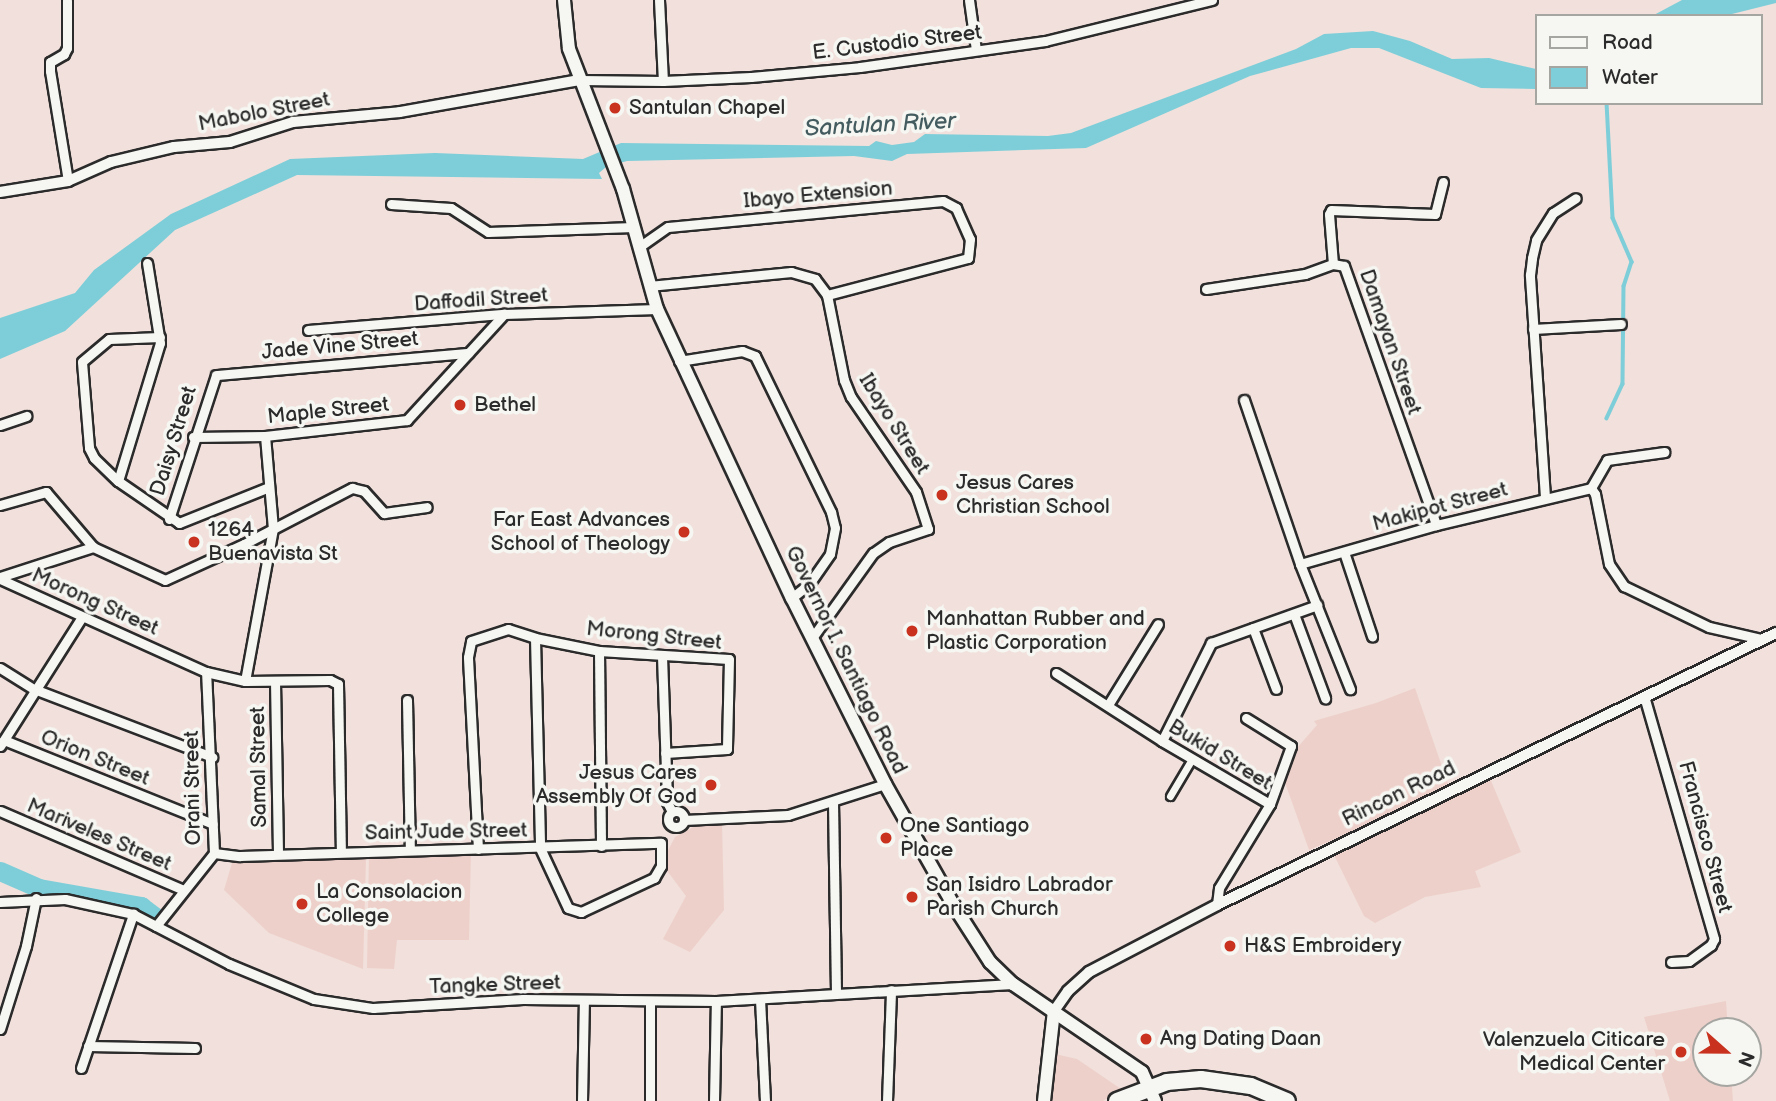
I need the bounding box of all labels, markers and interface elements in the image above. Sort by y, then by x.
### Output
legend [1534,14,1762,105]
street label: E. Custodio Street [811,20,983,66]
text: Road [1602,30,1653,55]
text: Water [1602,65,1658,90]
street label: Mabolo Street [196,87,332,137]
place label: Santulan Chapel [629,95,785,121]
marker: Santulan Chapel [607,100,623,116]
water label: Santulan River [804,107,956,143]
street label: Ibayo Extension [742,176,894,214]
street label: Damayan Street [1353,266,1427,418]
street label: Daffodil Street [413,283,549,317]
street label: Jade Vine Street [260,327,420,365]
street label: Ibayo Street [853,369,935,479]
street label: Daisy Street [145,382,203,500]
street label: Maple Street [266,392,390,430]
place label: Bethel [474,392,536,418]
marker: Bethel [452,397,468,413]
place label: Jesus Cares Christian School [956,470,1110,520]
street label: Makipot Street [1370,477,1510,537]
marker: Jesus Cares Christian School [934,487,950,503]
place label: Far East Advances School of Theology [490,507,670,557]
place label: 1264 Buenavista St [208,517,338,567]
marker: Far East Advances School of Theology [676,524,692,540]
marker: 1264 Buenavista St [186,534,202,550]
street label: Governor I. Santiago Road [780,542,912,778]
street label: Morong Street [28,563,162,641]
place label: Manhattan Rubber and Plastic Corporation [926,606,1145,656]
street label: Morong Street [585,616,723,656]
marker: Manhattan Rubber and Plastic Corporation [904,623,920,639]
street label: Samal Street [245,706,273,828]
street label: Bukid Street [1164,714,1276,796]
street label: Orion Street [37,725,153,791]
street label: Orani Street [179,730,207,846]
street label: Rincon Road [1338,756,1460,832]
street label: Francisco Street [1673,758,1737,916]
place label: Jesus Cares Assembly Of God [535,760,697,810]
marker: Jesus Cares Assembly Of God [703,777,719,793]
street label: Mariveles Street [23,793,175,877]
place label: One Santiago Place [900,813,1030,863]
street label: Saint Jude Street [364,818,528,846]
marker: One Santiago Place [878,830,894,846]
place label: San Isidro Labrador Parish Church [926,872,1112,922]
place label: La Consolacion College [316,879,462,929]
marker: San Isidro Labrador Parish Church [904,889,920,905]
marker: La Consolacion College [294,896,310,912]
place label: H&S Embroidery [1244,933,1401,959]
marker: H&S Embroidery [1222,938,1238,954]
street label: Tangke Street [429,970,561,1000]
north arrow [1692,1017,1762,1087]
place label: Ang Dating Daan [1160,1026,1321,1052]
place label: Valenzuela Citicare Medical Center [1483,1027,1665,1077]
marker: Ang Dating Daan [1138,1031,1154,1047]
marker: Valenzuela Citicare Medical Center [1671,1042,1691,1062]
text: N [1732,1048,1759,1070]

